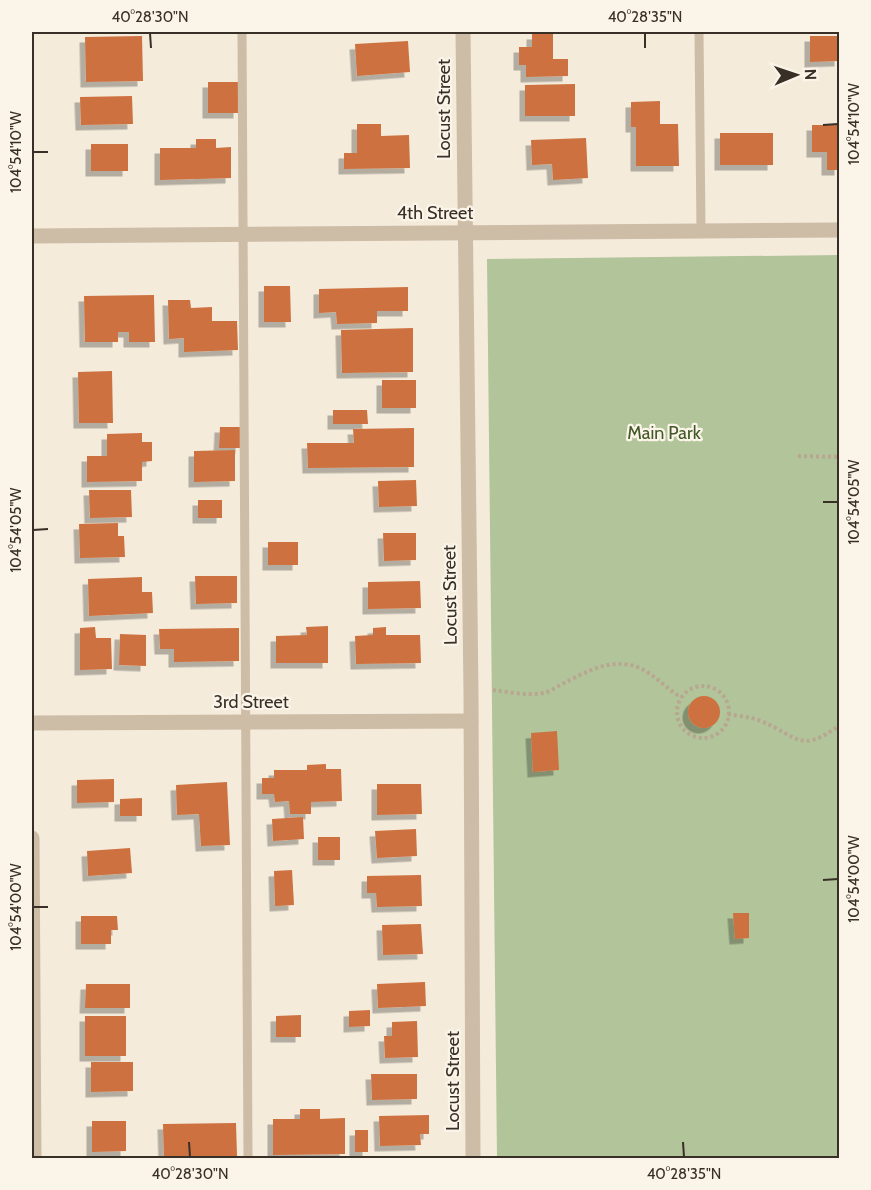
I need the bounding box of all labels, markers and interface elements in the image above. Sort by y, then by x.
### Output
text: 40°28'30"N [111,8,189,26]
text: 40°28'35"N [608,8,682,26]
north arrow [766,45,826,105]
street label: Locust Street [433,59,455,159]
text: N [801,69,820,80]
text: 104°54'10"W [845,82,863,165]
text: 104°54'10"W [7,110,25,193]
street label: 4th Street [397,202,473,224]
park label: Main Park [627,422,702,444]
text: 104°54'05"W [845,459,863,545]
text: 104°54'05"W [7,487,25,573]
street label: Locust Street [438,545,462,645]
street label: 3rd Street [213,691,289,713]
text: 104°54'00"W [845,835,863,923]
text: 104°54'00"W [7,863,25,951]
street label: Locust Street [442,1031,464,1131]
text: 40°28'30"N [151,1165,229,1183]
text: 40°28'35"N [647,1165,721,1183]

